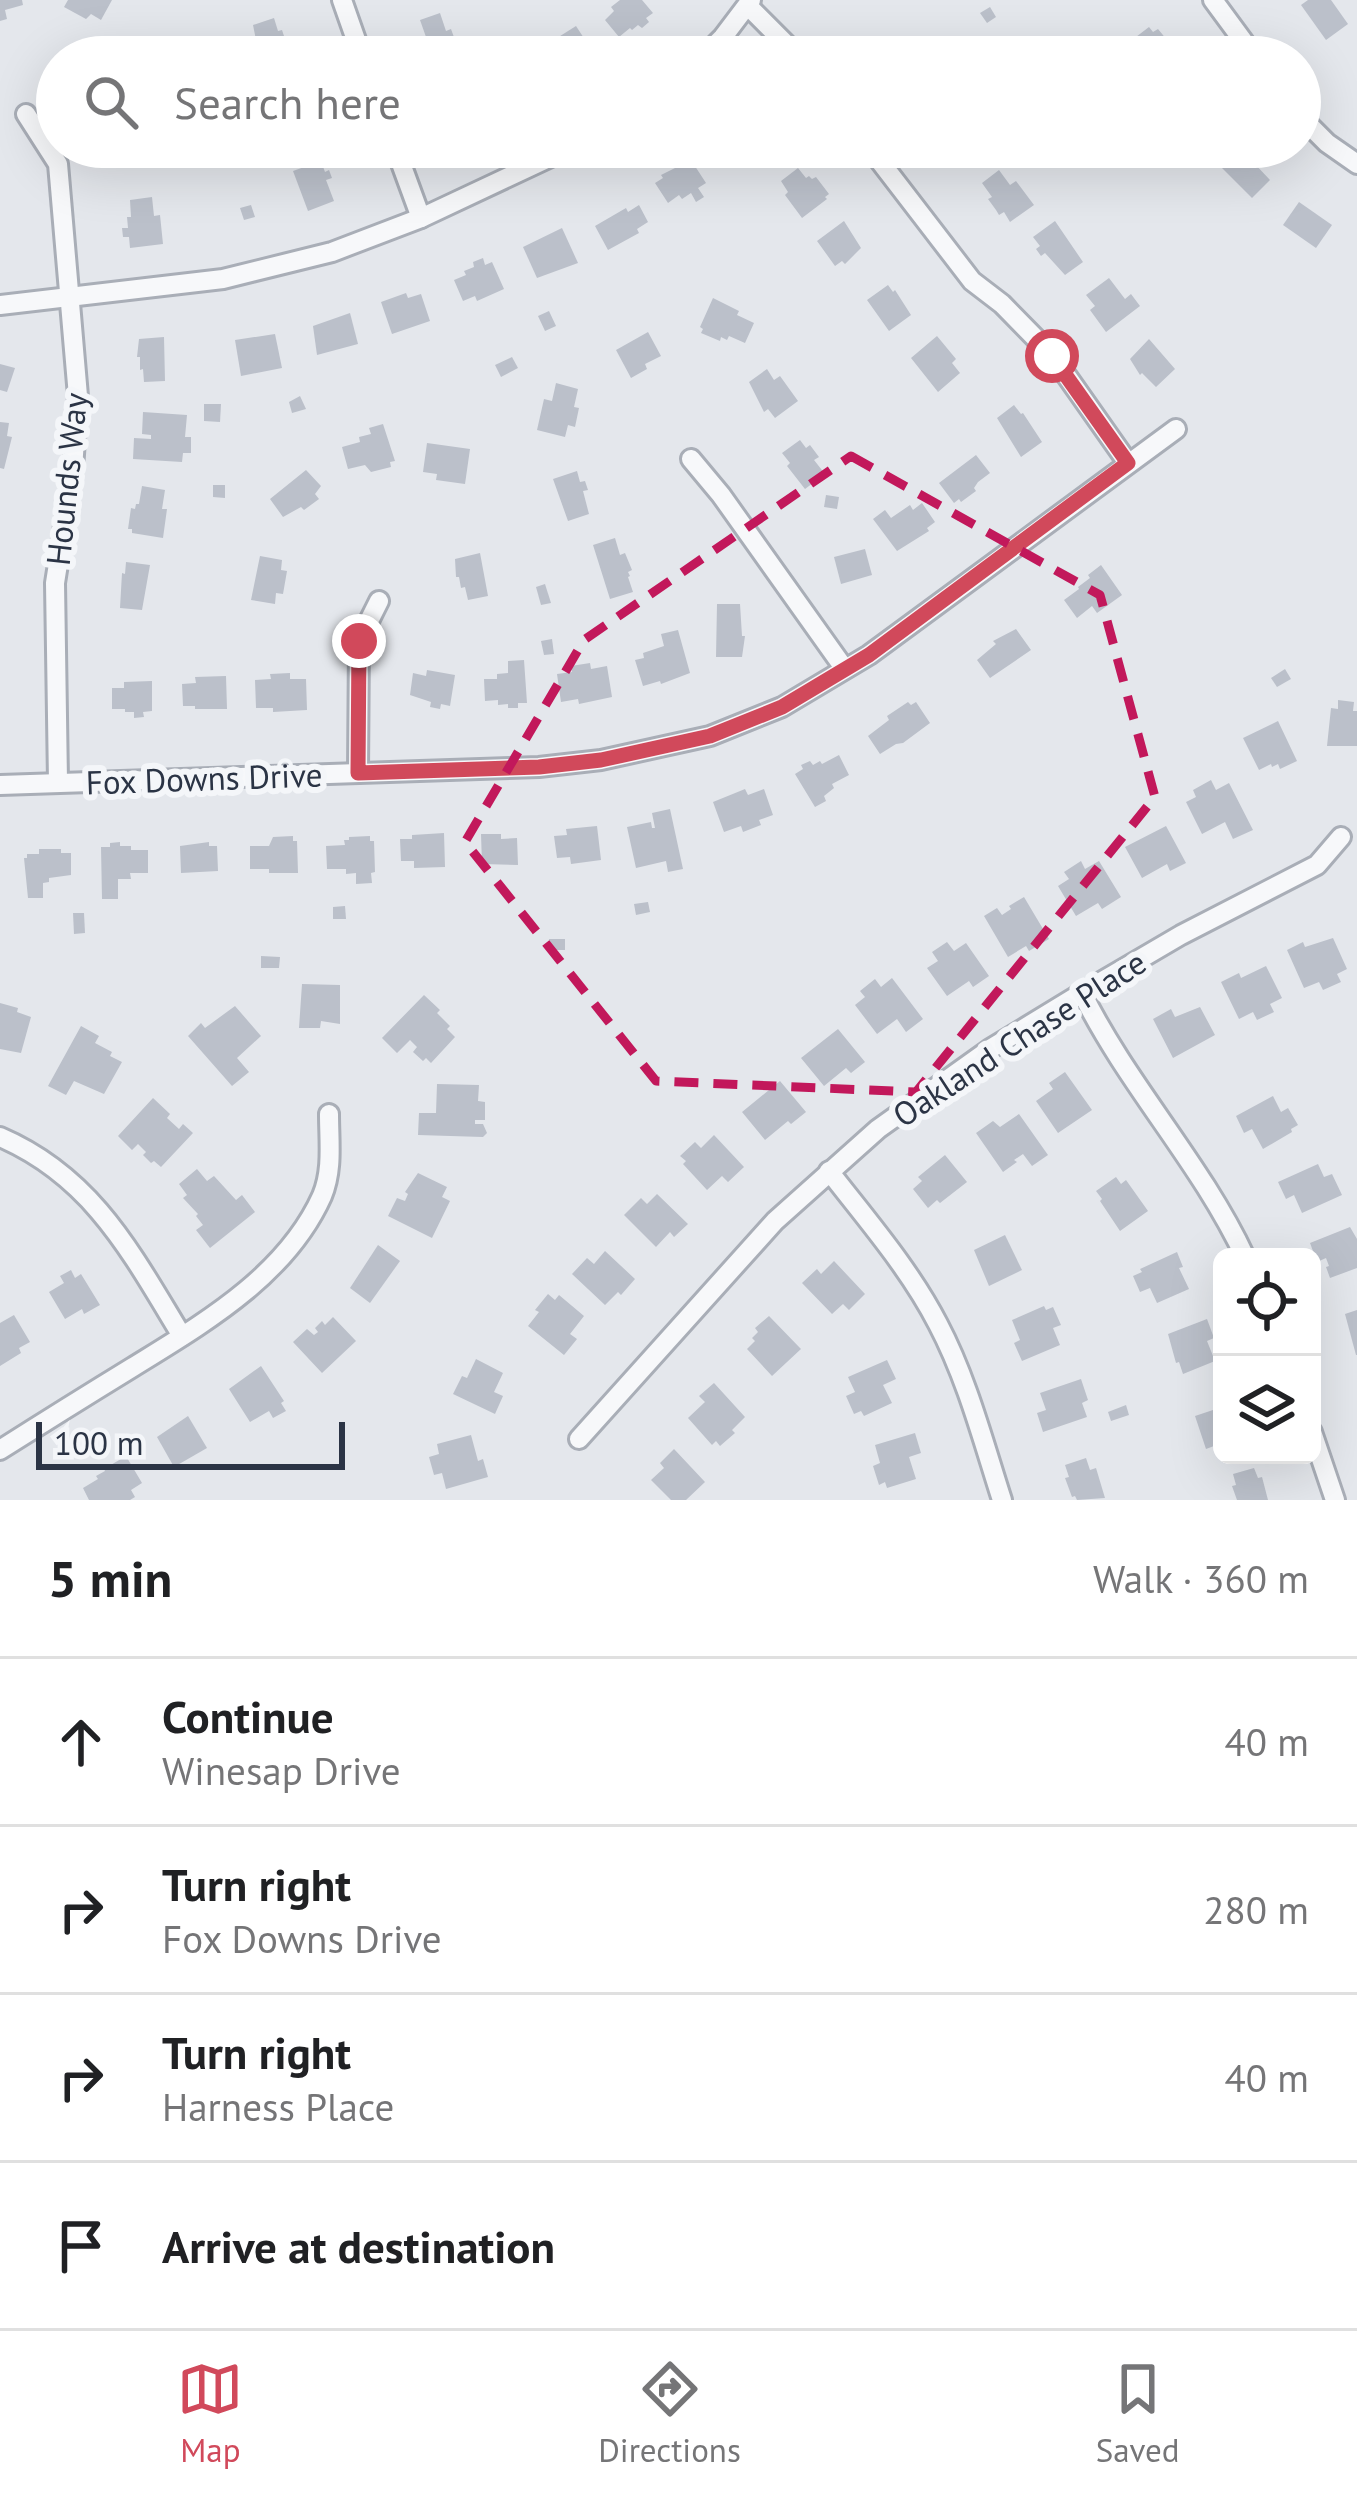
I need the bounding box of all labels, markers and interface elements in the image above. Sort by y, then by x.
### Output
search box [36,36,1321,168]
icon: search [78,69,144,135]
text: Search here [174,73,401,131]
route start [1025,329,1079,383]
street label: Hounds Way [36,390,97,567]
route end [332,614,386,668]
street label: Fox Downs Drive [85,752,323,804]
street label: Oakland Chase Place [884,940,1154,1136]
map controls [1213,1248,1321,1464]
button: locate [1213,1248,1321,1356]
button: layers [1213,1356,1321,1464]
scale bar [36,1416,345,1469]
text: 100 m [54,1421,144,1464]
text: 5 min [48,1545,172,1611]
text: Walk · 360 m [1093,1553,1309,1604]
text: Continue [162,1687,334,1745]
icon: ahead [48,1709,114,1775]
text: 40 m [1224,1716,1309,1767]
text: Winesap Drive [162,1745,401,1796]
text: Turn right [162,1855,351,1913]
icon: right [48,1877,114,1943]
text: 280 m [1203,1884,1309,1935]
text: Fox Downs Drive [162,1913,442,1964]
text: Turn right [162,2023,351,2081]
icon: right [48,2045,114,2111]
text: 40 m [1224,2052,1309,2103]
text: Harness Place [162,2081,394,2132]
icon: arrive [48,2213,114,2279]
text: Arrive at destination [162,2217,555,2275]
tab: Map [177,2356,243,2471]
tab: Directions [598,2356,741,2471]
tab: Saved [1096,2356,1180,2471]

